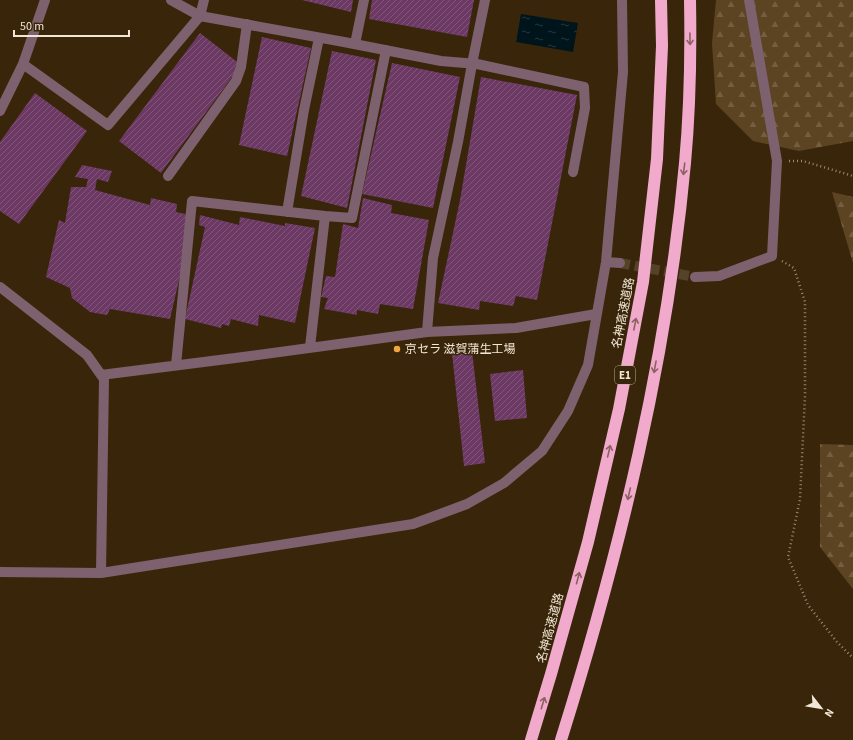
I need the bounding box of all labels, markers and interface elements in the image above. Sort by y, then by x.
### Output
scale bar [14,12,129,38]
text: 50 m [20,18,44,35]
one-way arrow [686,32,694,45]
one-way arrow [680,162,688,175]
street label: 名神高速道路 [608,276,639,350]
one-way arrow [632,318,640,331]
place label: 京セラ 滋賀蒲生工場 [405,341,515,358]
marker: 京セラ 滋賀蒲生工場 [392,344,402,354]
one-way arrow [651,360,659,373]
road number: E1 [615,366,635,384]
one-way arrow [606,445,613,458]
one-way arrow [625,487,632,500]
one-way arrow [575,571,582,584]
street label: 名神高速道路 [533,591,568,665]
north arrow [801,688,841,728]
one-way arrow [540,696,547,709]
text: N [821,706,837,720]

